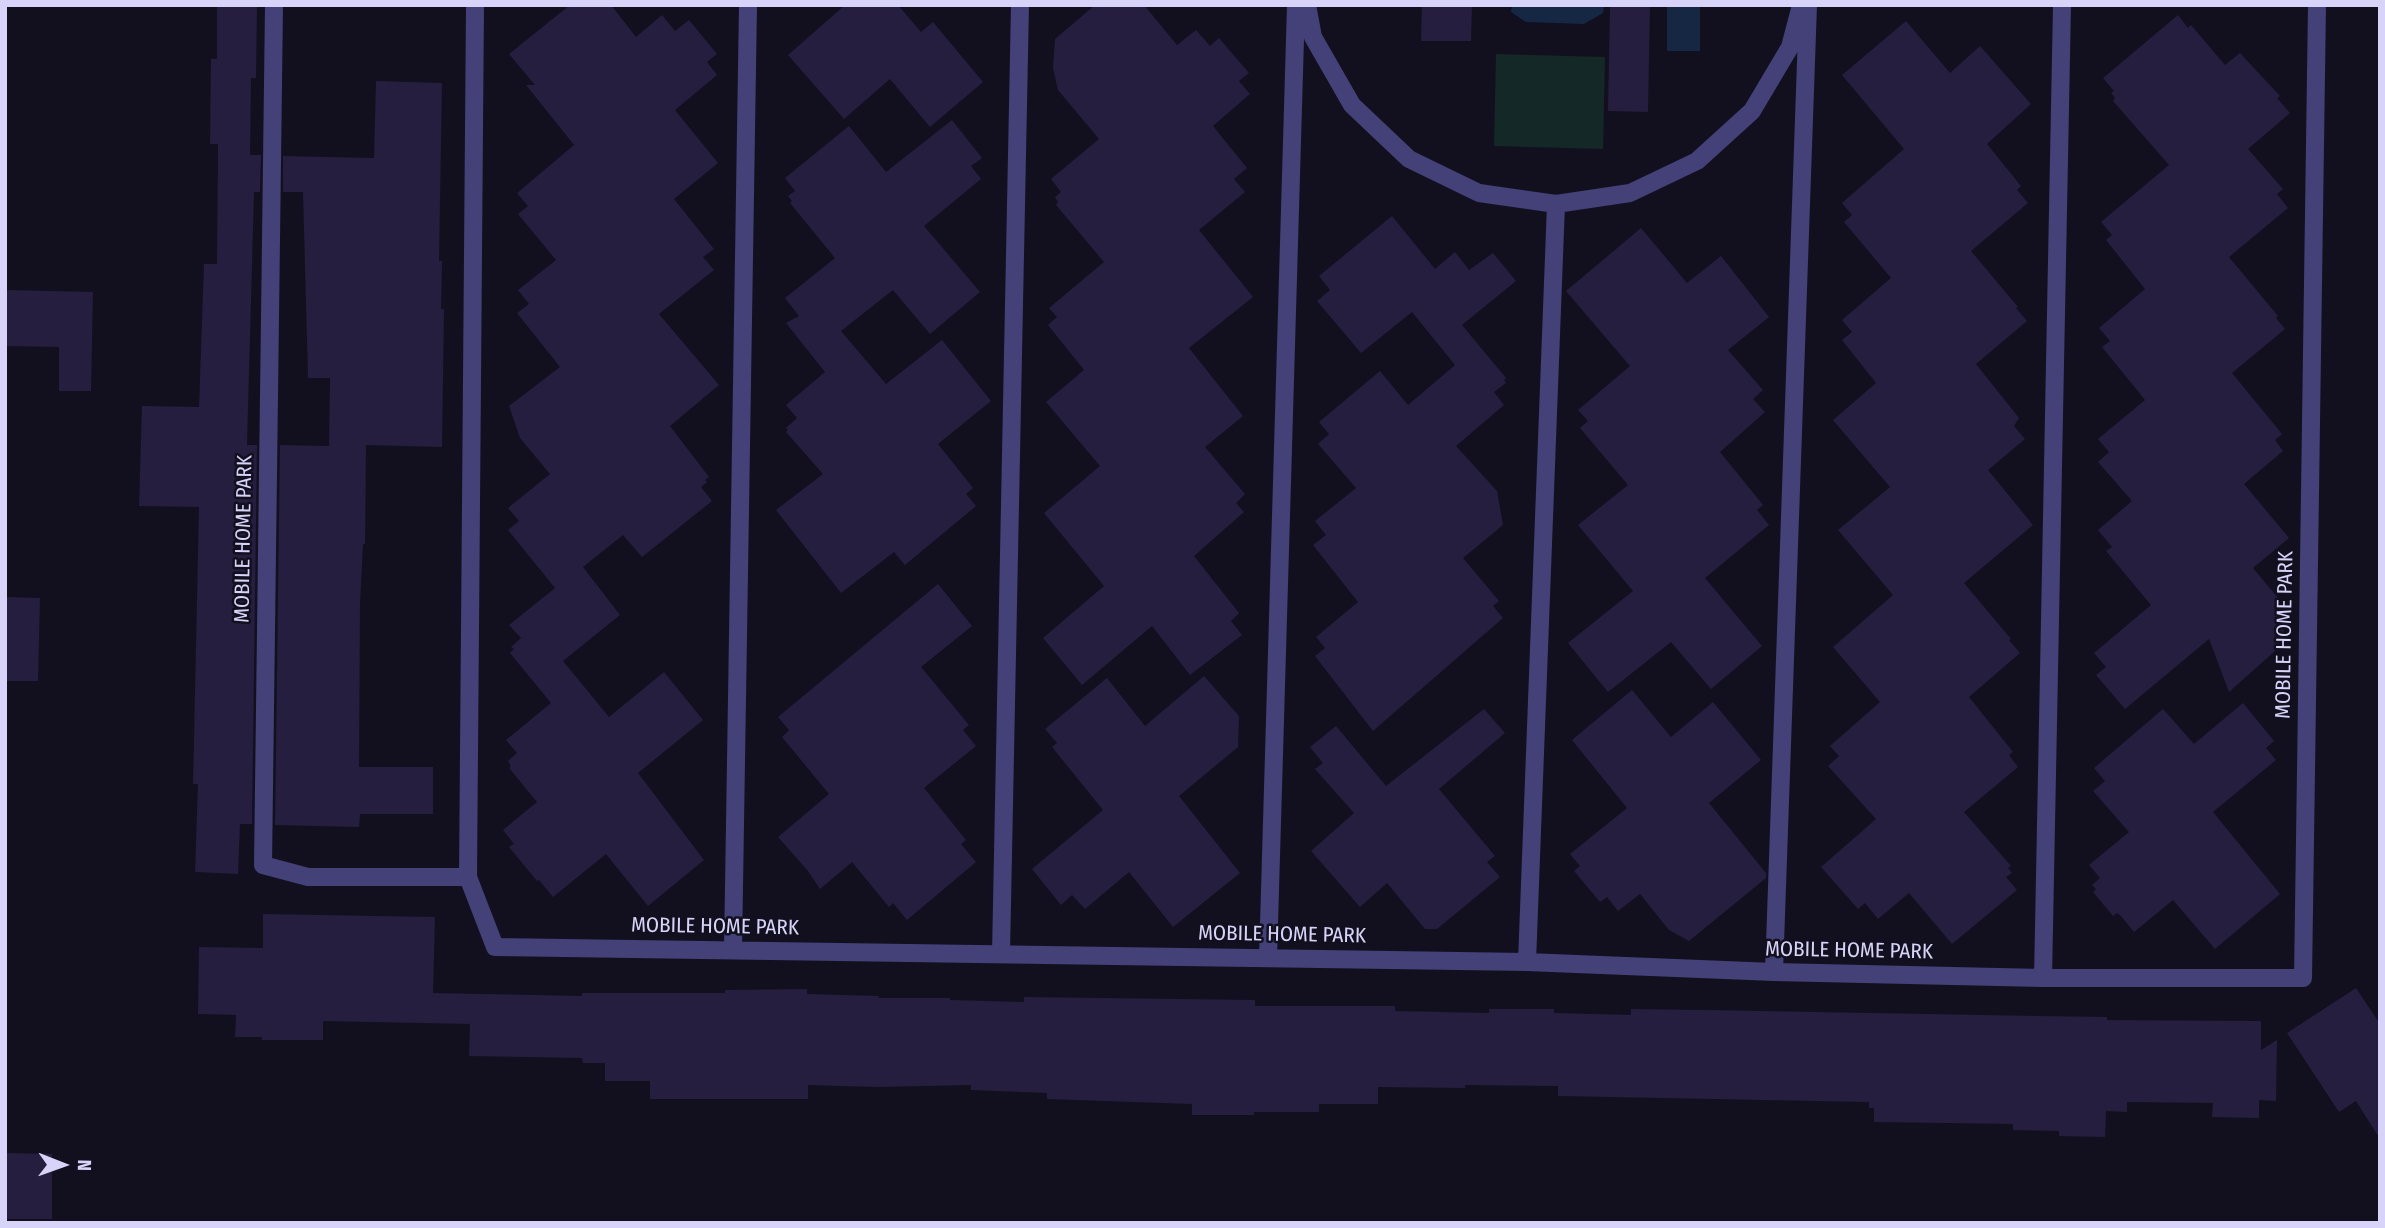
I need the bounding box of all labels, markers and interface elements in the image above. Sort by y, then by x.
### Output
street label: MOBILE HOME PARK [230,455,258,623]
street label: MOBILE HOME PARK [2271,551,2299,719]
street label: MOBILE HOME PARK [631,913,799,941]
street label: MOBILE HOME PARK [1198,921,1366,949]
street label: MOBILE HOME PARK [1765,937,1933,965]
north arrow [28,1130,98,1200]
text: N [73,1159,96,1171]

